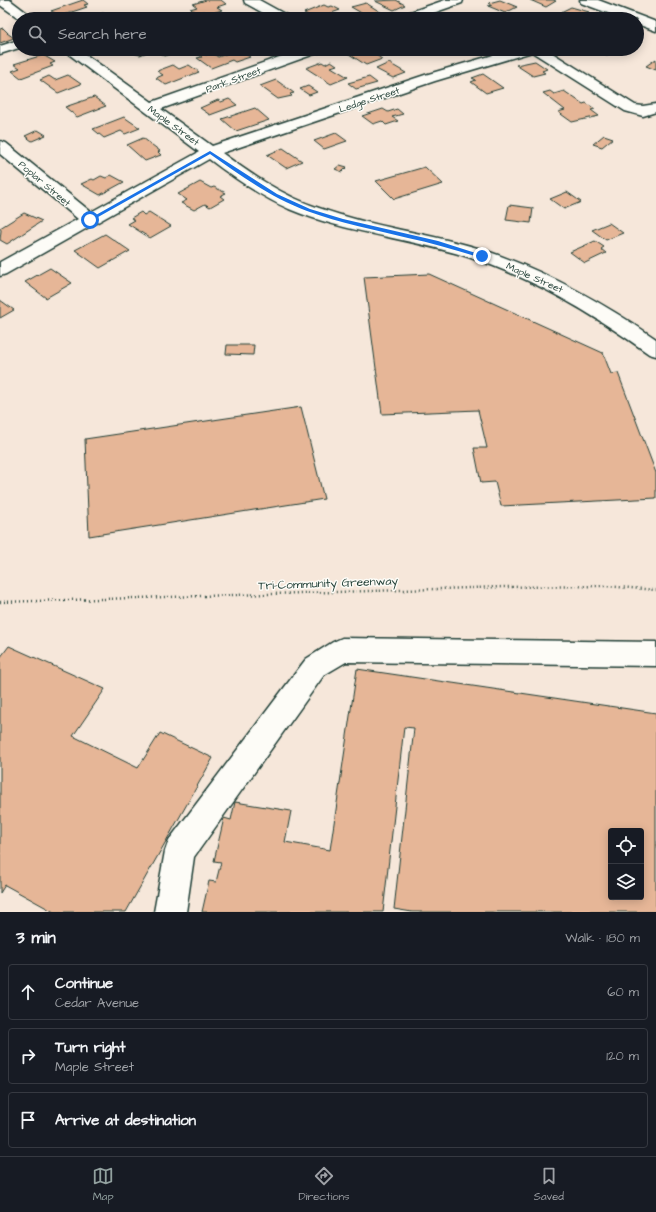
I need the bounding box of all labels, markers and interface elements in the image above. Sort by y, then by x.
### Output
search box [12,12,644,56]
icon: search [26,23,48,45]
text: Search here [58,24,147,45]
street label: Park Street [204,63,263,96]
street label: Ledge Street [337,84,402,117]
street label: Maple Street [145,102,202,149]
street label: Poplar Street [15,158,74,210]
route start [81,211,99,229]
route end [473,247,491,265]
street label: Maple Street [504,259,565,297]
street label: Tri-Community Greenway [258,573,399,595]
map controls [608,828,644,900]
button: locate [608,828,644,864]
button: layers [608,864,644,900]
text: 3 min [16,926,56,950]
text: Walk · 180 m [565,929,640,947]
text: Continue [55,973,113,994]
icon: ahead [17,981,39,1003]
text: 60 m [607,983,639,1001]
text: Cedar Avenue [55,994,139,1012]
text: Turn right [55,1037,126,1058]
icon: right [17,1045,39,1067]
text: 120 m [606,1047,639,1065]
text: Maple Street [55,1058,134,1076]
icon: arrive [17,1109,39,1131]
text: Arrive at destination [55,1110,196,1131]
tab: Map [92,1165,114,1204]
tab: Directions [298,1165,350,1204]
tab: Saved [534,1165,564,1204]

